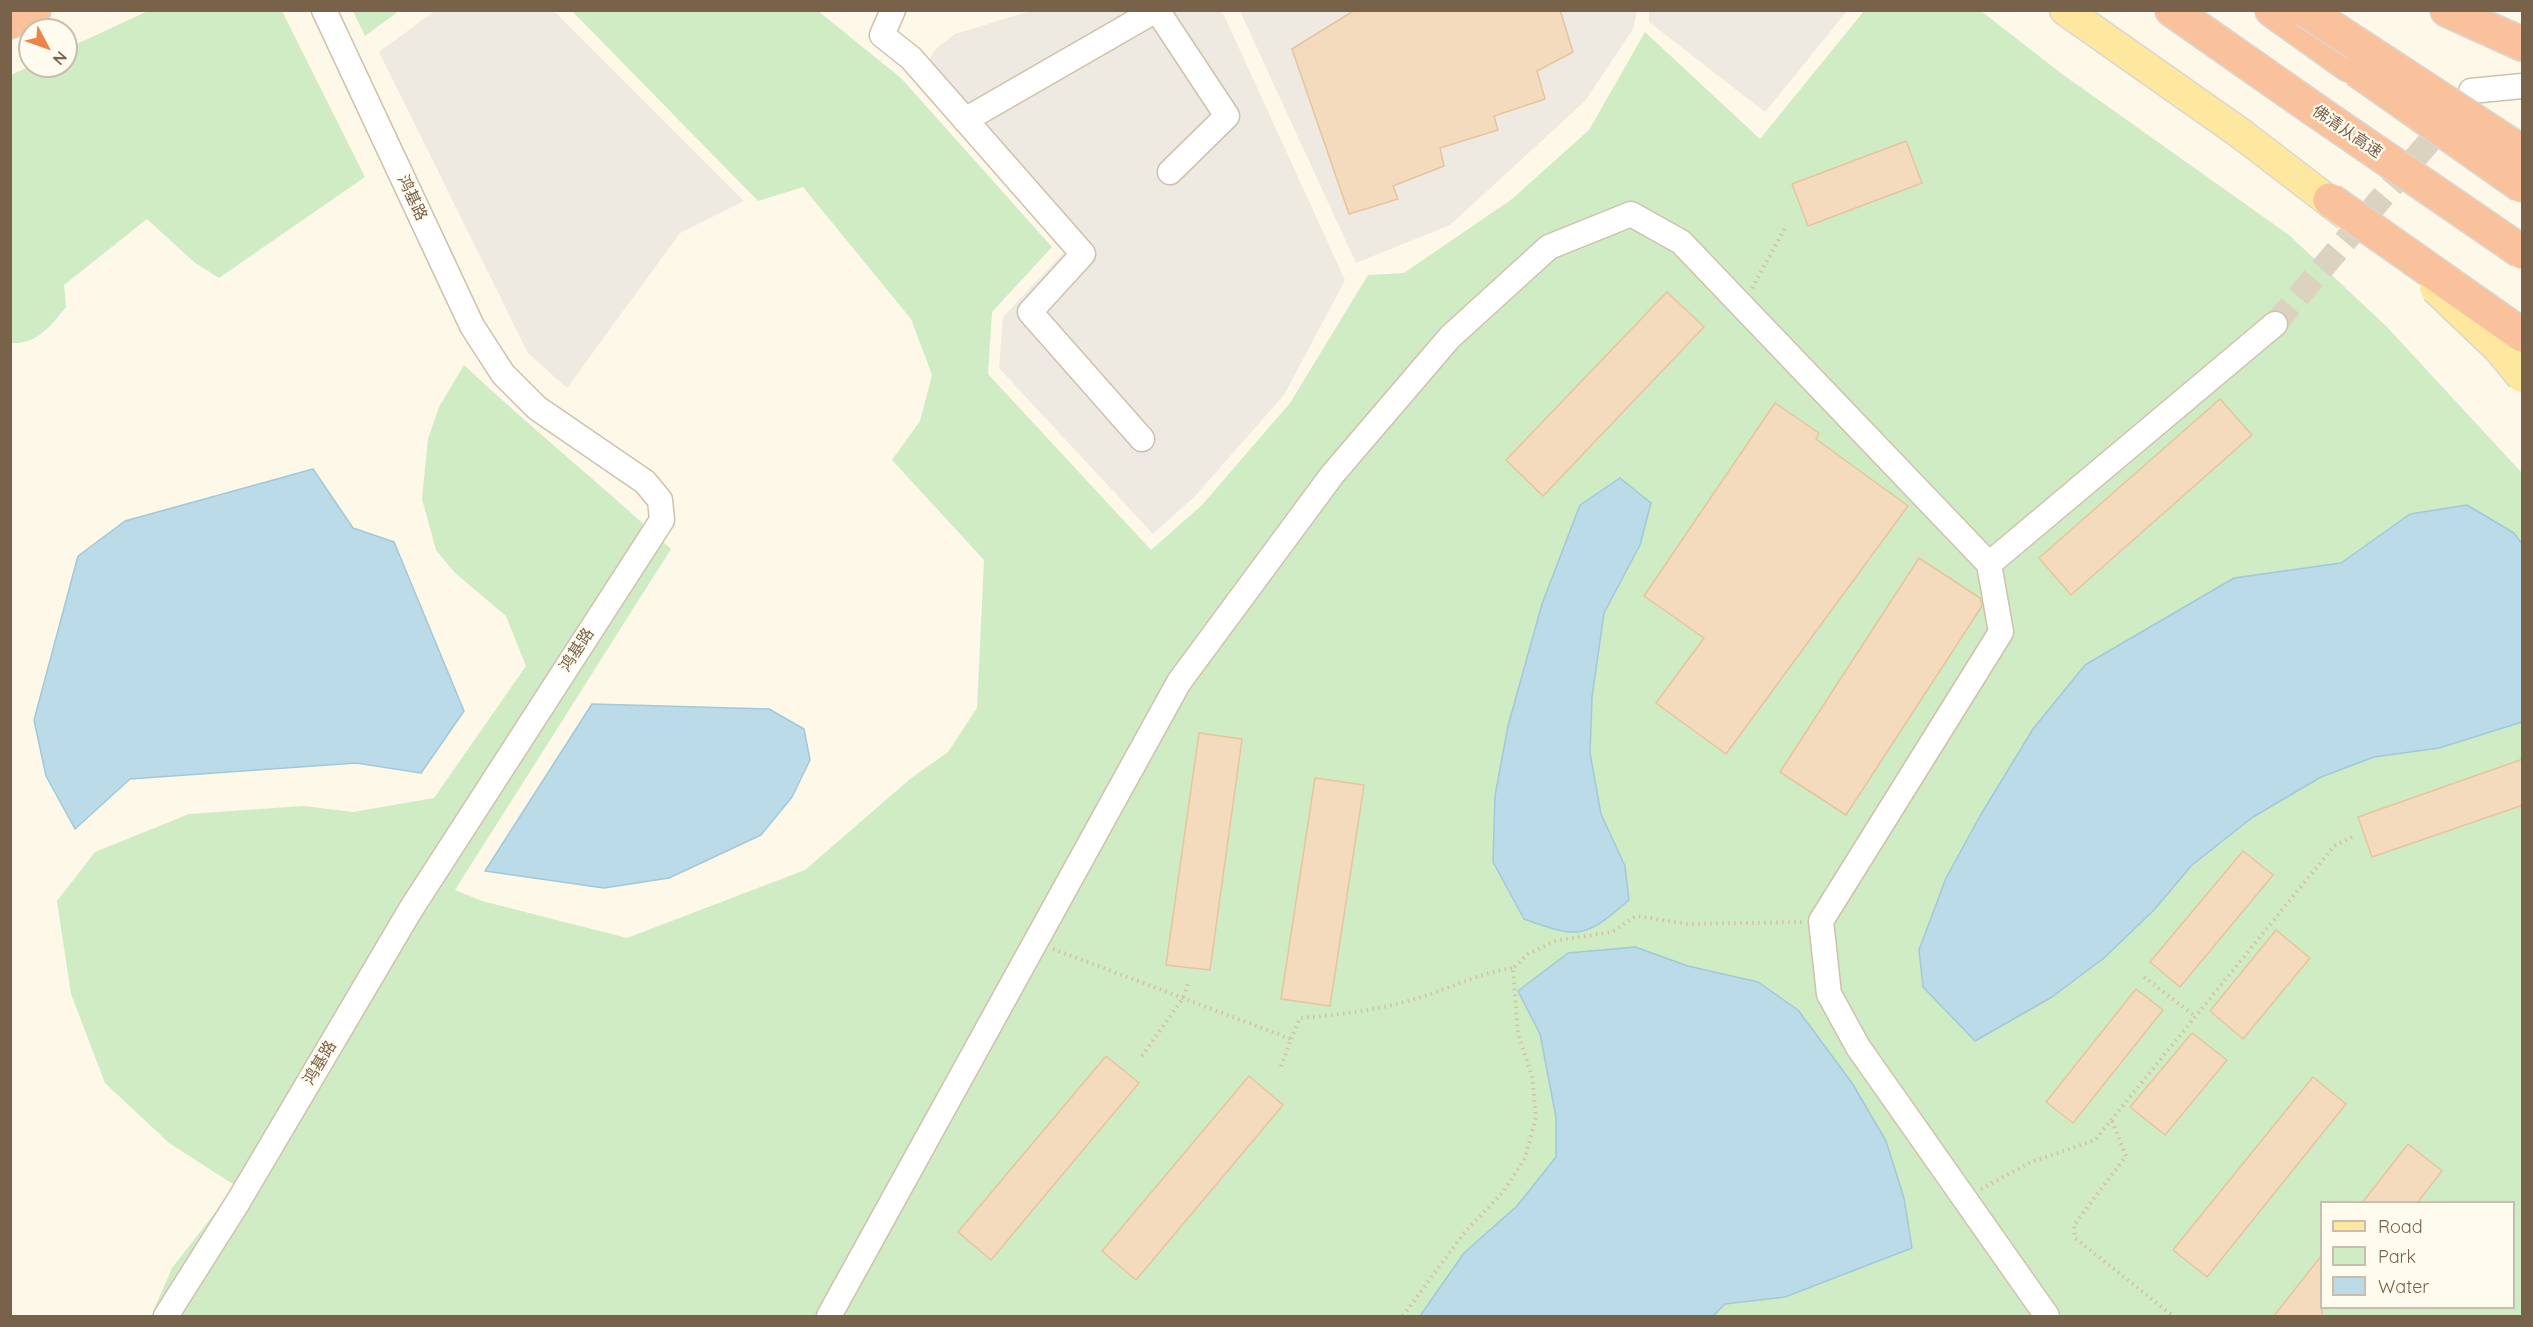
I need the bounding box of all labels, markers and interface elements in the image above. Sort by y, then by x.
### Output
north arrow [18,18,78,78]
text: N [49,47,71,69]
street label: 佛清从高速 [2308,102,2386,162]
street label: 鸿基路 [393,172,431,224]
street label: 鸿基路 [556,625,598,675]
street label: 鸿基路 [299,1037,341,1089]
legend [2320,1201,2515,1309]
text: Road [2378,1215,2423,1238]
text: Park [2378,1245,2416,1268]
text: Water [2378,1275,2429,1298]

